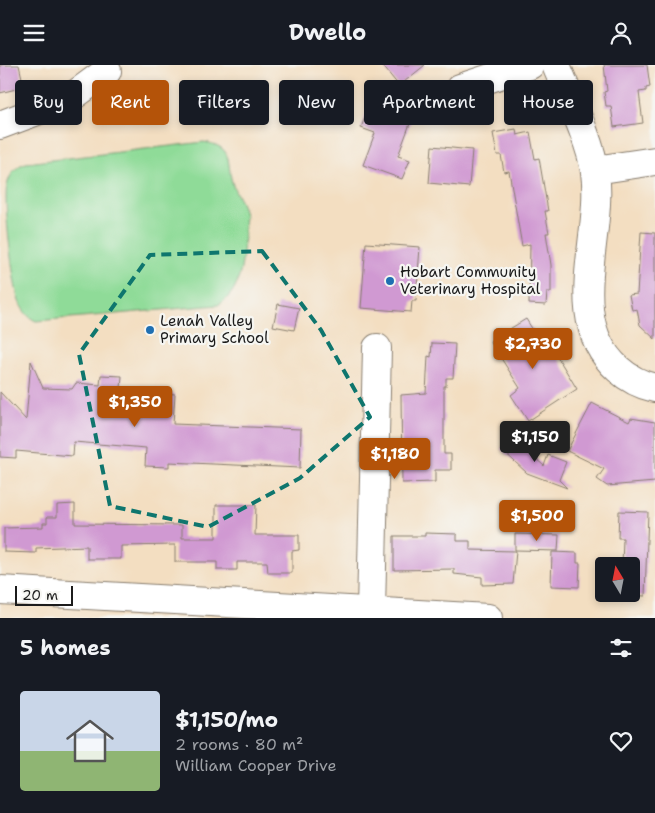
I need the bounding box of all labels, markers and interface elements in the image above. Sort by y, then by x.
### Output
text: Dwello [289,18,366,47]
icon: menu [20,19,48,47]
icon: person [607,19,635,47]
chip: Buy [15,80,82,125]
chip: Rent [92,80,169,125]
chip: Filters [179,80,269,125]
chip: New [279,80,354,125]
chip: Apartment [364,80,494,125]
chip: House [504,80,593,125]
place label: Hobart Community Veterinary Hospital [400,262,541,299]
marker: Hobart Community Veterinary Hospital [384,275,396,287]
place label: Lenah Valley Primary School [160,311,269,348]
marker: Lenah Valley Primary School [144,324,156,336]
pin: $2,730 [492,327,574,370]
text: $2,730 [504,333,562,354]
pin: $1,350 [94,385,176,428]
text: $1,350 [108,391,162,412]
pin: $1,150 [494,421,576,463]
text: $1,150 [511,426,559,447]
pin: $1,180 [354,437,436,480]
text: $1,180 [370,443,420,464]
pin: $1,500 [496,499,578,542]
text: $1,500 [510,505,564,526]
north arrow [595,557,640,603]
map controls [595,557,640,602]
scale bar [15,583,72,606]
text: 20 m [22,586,58,604]
text: 5 homes [20,634,111,662]
icon: filters [607,634,635,662]
text: $1,150/mo [175,706,278,734]
icon: home [60,711,120,771]
icon: heart [607,727,635,755]
text: 2 rooms · 80 m² [175,734,303,755]
text: William Cooper Drive [175,755,337,776]

